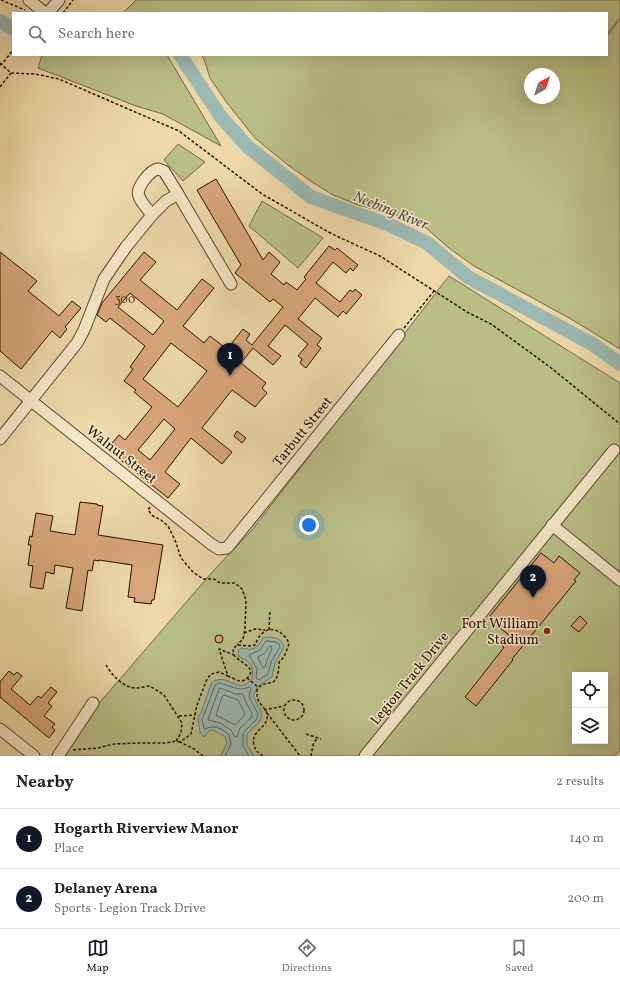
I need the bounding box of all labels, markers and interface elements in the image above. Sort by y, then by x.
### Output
search box [12,12,608,56]
icon: search [26,23,48,45]
text: Search here [58,24,135,45]
north arrow [524,68,560,104]
water label: Neebing River [350,187,431,236]
house number: 300 [115,292,135,308]
pin: 1 [217,343,243,376]
street label: Tarbutt Street [269,393,337,471]
street label: Walnut Street [82,422,160,489]
your location [299,515,319,535]
pin: 2 [520,565,546,598]
place label: Fort William Stadium [461,615,539,650]
marker: Fort William Stadium [542,626,552,636]
street label: Legion Track Drive [367,628,454,730]
map controls [572,672,608,744]
button: locate [572,672,608,708]
button: layers [572,708,608,744]
text: Nearby [16,771,74,794]
text: 2 results [556,773,604,791]
text: Hogarth Riverview Manor [54,819,238,840]
text: 1 [26,830,32,848]
text: 140 m [570,830,604,848]
text: Place [54,840,84,858]
text: Delaney Arena [54,879,158,900]
text: 2 [26,890,32,908]
text: 200 m [567,890,604,908]
text: Sports · Legion Track Drive [54,900,206,918]
tab: Map [87,937,109,976]
tab: Directions [282,937,332,976]
tab: Saved [505,937,533,976]

